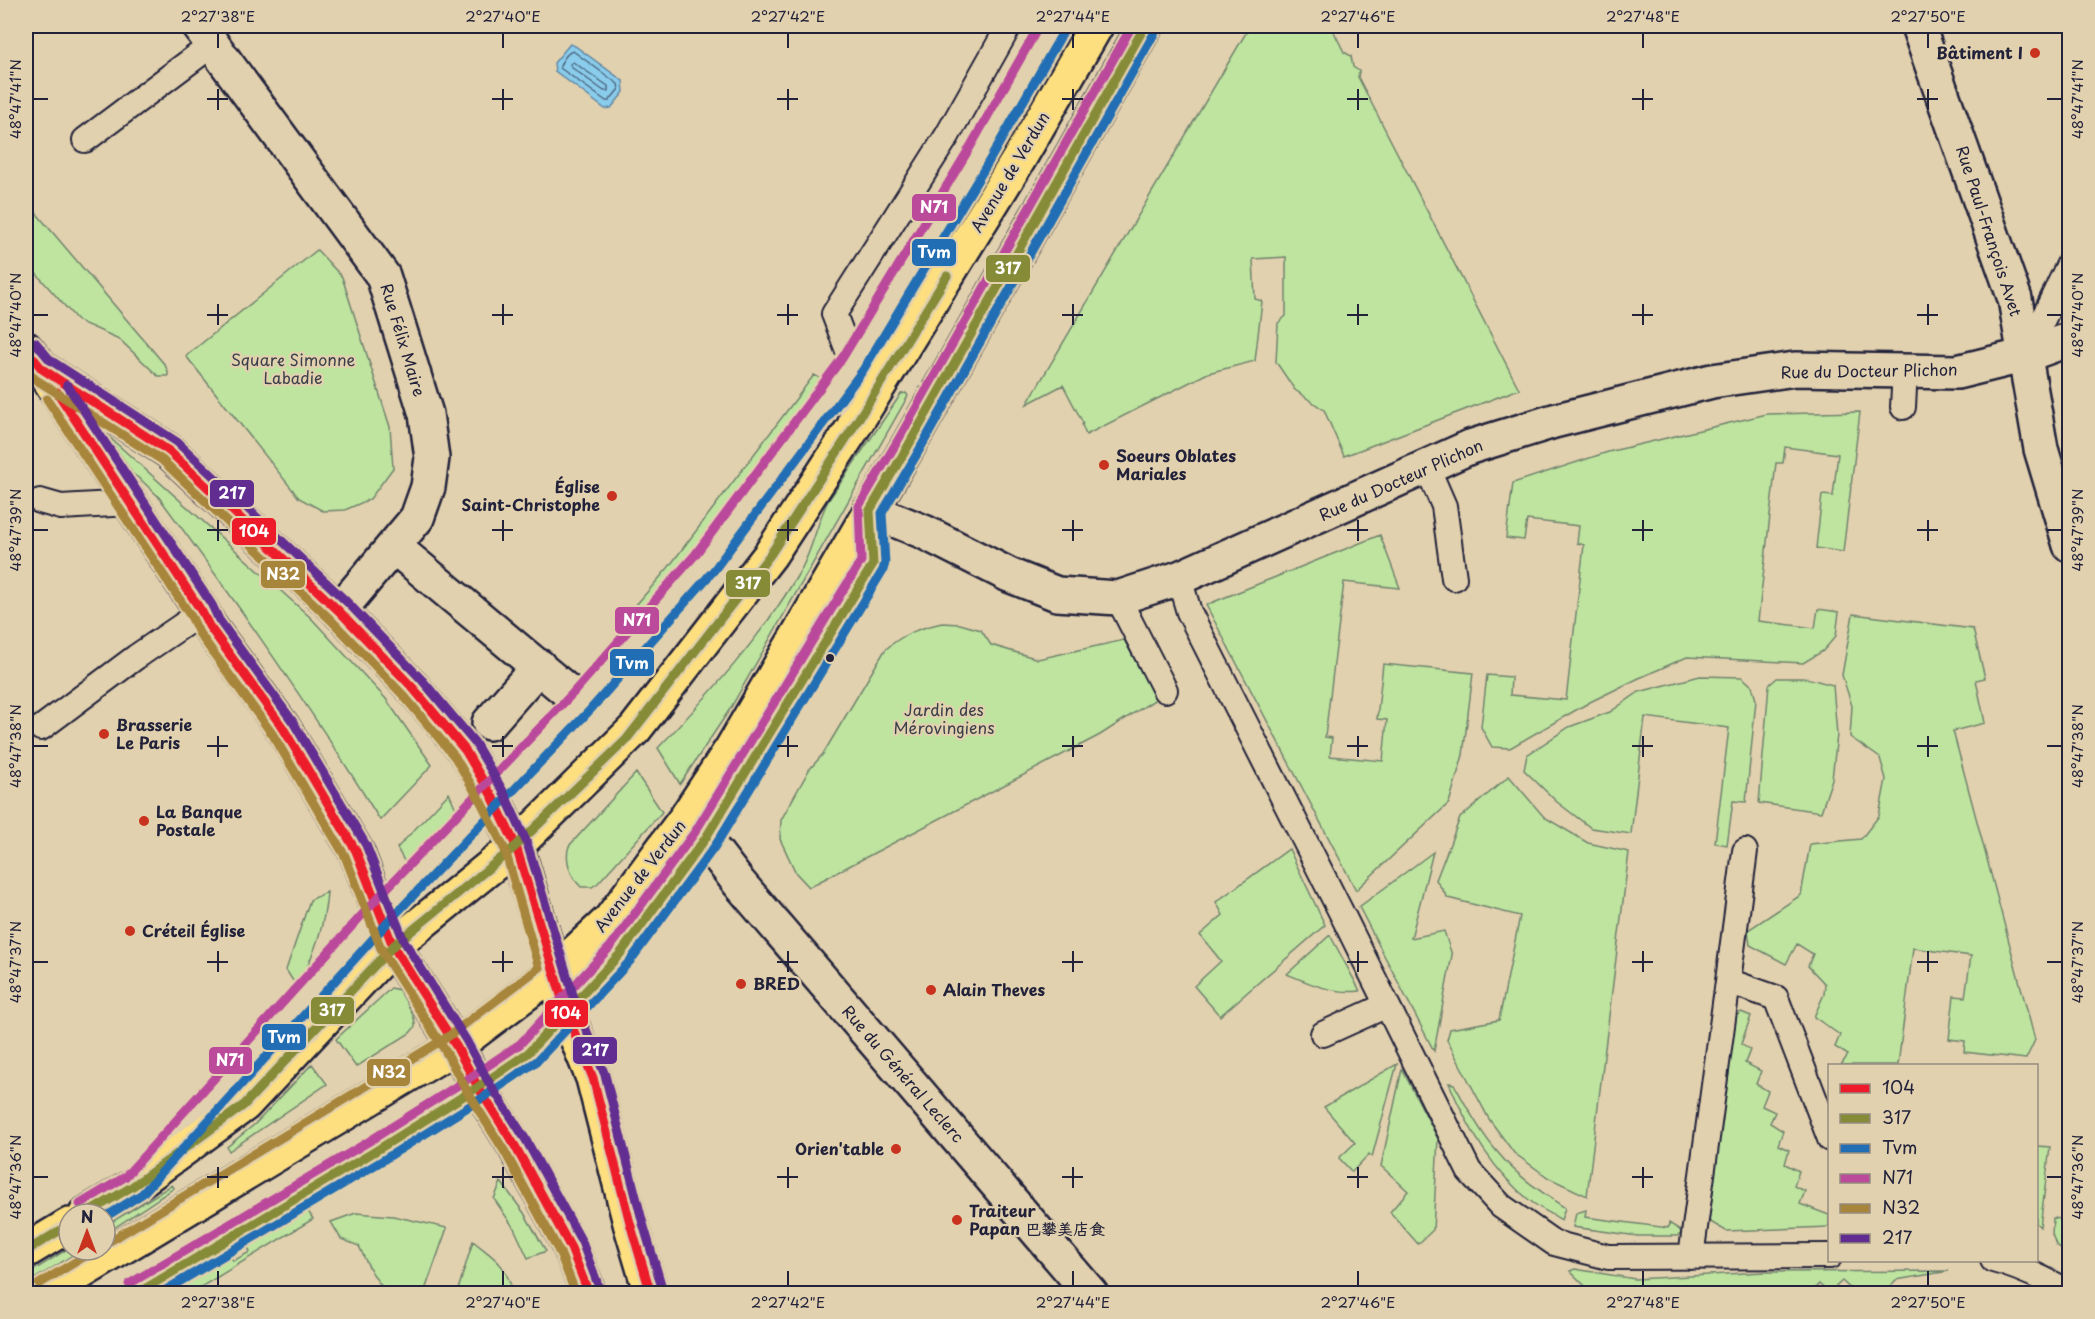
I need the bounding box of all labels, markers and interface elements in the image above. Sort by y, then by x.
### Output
text: 2°27'38"E [181,4,255,27]
text: 2°27'40"E [465,4,541,27]
text: 2°27'42"E [751,4,825,27]
text: 2°27'44"E [1036,4,1110,27]
text: 2°27'46"E [1320,4,1396,27]
text: 2°27'48"E [1606,4,1680,27]
text: 2°27'50"E [1890,4,1966,27]
place label: Bâtiment I [1936,40,2023,64]
marker: Bâtiment I [2028,46,2042,60]
text: 48°47'41"N [3,59,26,139]
text: 48°47'41"N [2065,59,2088,139]
street label: Avenue de Verdun [964,107,1055,236]
street label: Rue Paul-François Avet [1951,142,2029,320]
line badge: N71 [911,193,957,222]
text: N71 [920,194,948,218]
line badge: Tvm [911,238,957,267]
text: Tvm [917,239,951,263]
line badge: 317 [985,254,1031,283]
text: 317 [995,255,1021,279]
text: 48°47'40"N [3,272,26,358]
text: 48°47'40"N [2065,272,2088,358]
street label: Rue Félix Maire [375,280,433,400]
park label: Square Simonne Labadie [231,347,356,389]
street label: Rue du Docteur Plichon [1780,356,1958,384]
street label: Rue du Docteur Plichon [1315,432,1486,526]
place label: Soeurs Oblates Mariales [1116,443,1236,485]
marker: Soeurs Oblates Mariales [1097,458,1111,472]
place label: Église Saint-Christophe [461,474,600,516]
line badge: 217 [209,479,255,508]
text: 217 [218,480,246,504]
text: 48°47'39"N [3,488,26,572]
text: 48°47'39"N [2065,488,2088,572]
marker: Église Saint-Christophe [605,489,619,503]
line badge: 104 [231,517,277,546]
text: 104 [239,518,269,542]
line badge: N32 [260,560,306,589]
text: N32 [266,561,300,585]
line badge: 317 [725,569,771,598]
text: 317 [735,570,761,594]
line badge: N71 [614,606,660,635]
text: N71 [623,607,651,631]
line badge: Tvm [609,648,655,677]
text: Tvm [615,650,649,674]
unlabelled marker [824,652,836,664]
park label: Jardin des Mérovingiens [894,697,994,739]
text: 48°47'38"N [3,704,26,788]
text: 48°47'38"N [2065,704,2088,788]
place label: Brasserie Le Paris [116,712,193,754]
marker: Brasserie Le Paris [97,727,111,741]
place label: La Banque Postale [156,799,242,841]
marker: La Banque Postale [137,814,151,828]
street label: Avenue de Verdun [588,814,691,937]
place label: Créteil Église [142,918,246,942]
text: 48°47'37"N [3,921,26,1003]
text: 48°47'37"N [2065,921,2088,1003]
marker: Créteil Église [123,924,137,938]
place label: BRED [753,971,800,995]
marker: BRED [734,977,748,991]
place label: Alain Theves [943,977,1045,1001]
marker: Alain Theves [924,983,938,997]
line badge: 317 [310,996,355,1025]
text: 317 [319,997,345,1021]
line badge: 104 [544,999,589,1028]
street label: Rue du Général Leclerc [837,999,970,1147]
text: 104 [551,1000,581,1024]
line badge: Tvm [261,1023,307,1051]
text: Tvm [267,1024,301,1048]
line badge: 217 [572,1036,618,1065]
text: 217 [581,1037,609,1061]
line badge: N71 [208,1046,253,1075]
text: N71 [216,1047,244,1071]
line badge: N32 [366,1058,411,1087]
text: N32 [372,1059,406,1083]
legend [1828,1064,2038,1262]
text: 104 [1882,1073,1915,1100]
text: 317 [1882,1103,1911,1130]
text: Tvm [1882,1133,1918,1160]
text: 48°47'36"N [3,1135,26,1219]
text: 48°47'36"N [2065,1135,2088,1219]
place label: Orien'table [795,1136,884,1160]
marker: Orien'table [889,1142,903,1156]
text: N71 [1882,1163,1913,1190]
text: N32 [1882,1193,1920,1220]
place label: Traiteur Papan 巴攀美店食 [969,1198,1105,1240]
north arrow [57,1202,117,1262]
text: N [81,1204,93,1228]
marker: Traiteur Papan 巴攀美店食 [950,1213,964,1227]
text: 217 [1882,1223,1913,1250]
text: 2°27'38"E [181,1290,255,1313]
text: 2°27'40"E [465,1290,541,1313]
text: 2°27'42"E [751,1290,825,1313]
text: 2°27'44"E [1036,1290,1110,1313]
text: 2°27'46"E [1320,1290,1396,1313]
text: 2°27'48"E [1606,1290,1680,1313]
text: 2°27'50"E [1890,1290,1966,1313]

